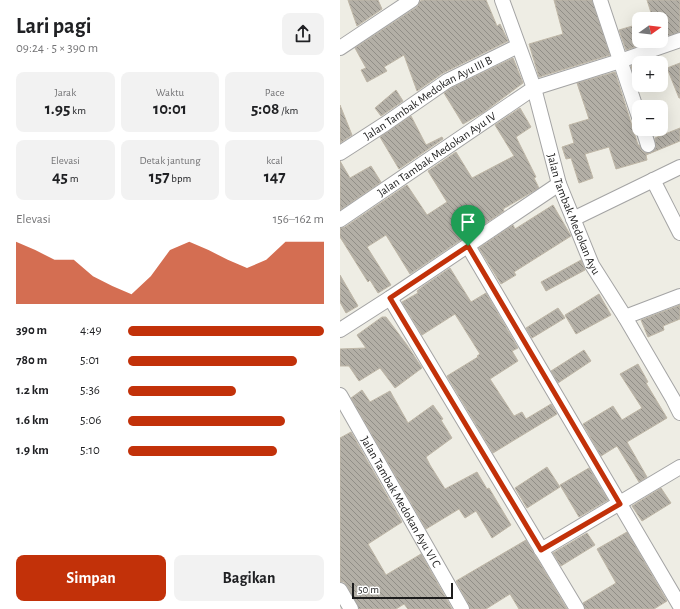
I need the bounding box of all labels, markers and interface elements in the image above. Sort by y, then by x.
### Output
north arrow [632,12,668,48]
map controls [632,12,668,136]
button: share [282,13,324,55]
text: Lari pagi [16,15,91,37]
text: 09:24 · 5 × 390 m [16,42,98,55]
street label: Jalan Tambak Medokan Ayu III B [362,54,494,142]
button: + [632,56,668,92]
text: Jarak [54,87,76,98]
text: Waktu [156,87,184,98]
text: Pace [265,87,285,98]
text: 1.95 [45,100,70,117]
text: 10:01 [153,100,187,117]
text: 5:08 [251,100,280,117]
button: − [632,100,668,136]
text: km [70,105,86,116]
text: /km [280,105,298,116]
street label: Jalan Tambak Medokan Ayu IV [375,110,498,199]
street label: Jalan Tambak Medokan Ayu [545,152,602,277]
text: Elevasi [51,155,80,166]
text: Detak jantung [139,155,201,166]
text: kcal [266,155,283,166]
text: 45 [52,168,68,185]
text: 157 [149,168,170,185]
text: 147 [264,168,286,185]
text: m [68,173,79,184]
text: bpm [170,173,191,184]
pin [451,205,485,246]
icon: arrive [457,211,479,233]
text: Elevasi [16,213,51,226]
text: 156–162 m [273,213,324,226]
text: 390 m [16,324,47,337]
text: 4:49 [80,324,102,337]
text: 780 m [16,354,47,367]
text: 5:01 [80,354,100,367]
text: 1.2 km [16,384,49,397]
text: 5:36 [80,384,100,397]
text: 1.6 km [16,414,49,427]
text: 5:06 [80,414,101,427]
street label: Jalan Tambak Medokan Ayu VI C [359,434,443,570]
text: 1.9 km [16,444,49,457]
text: 5:10 [80,444,100,457]
button: Simpan [16,555,166,601]
button: Bagikan [174,555,324,601]
scale bar [352,581,453,600]
text: 50 m [358,584,379,595]

